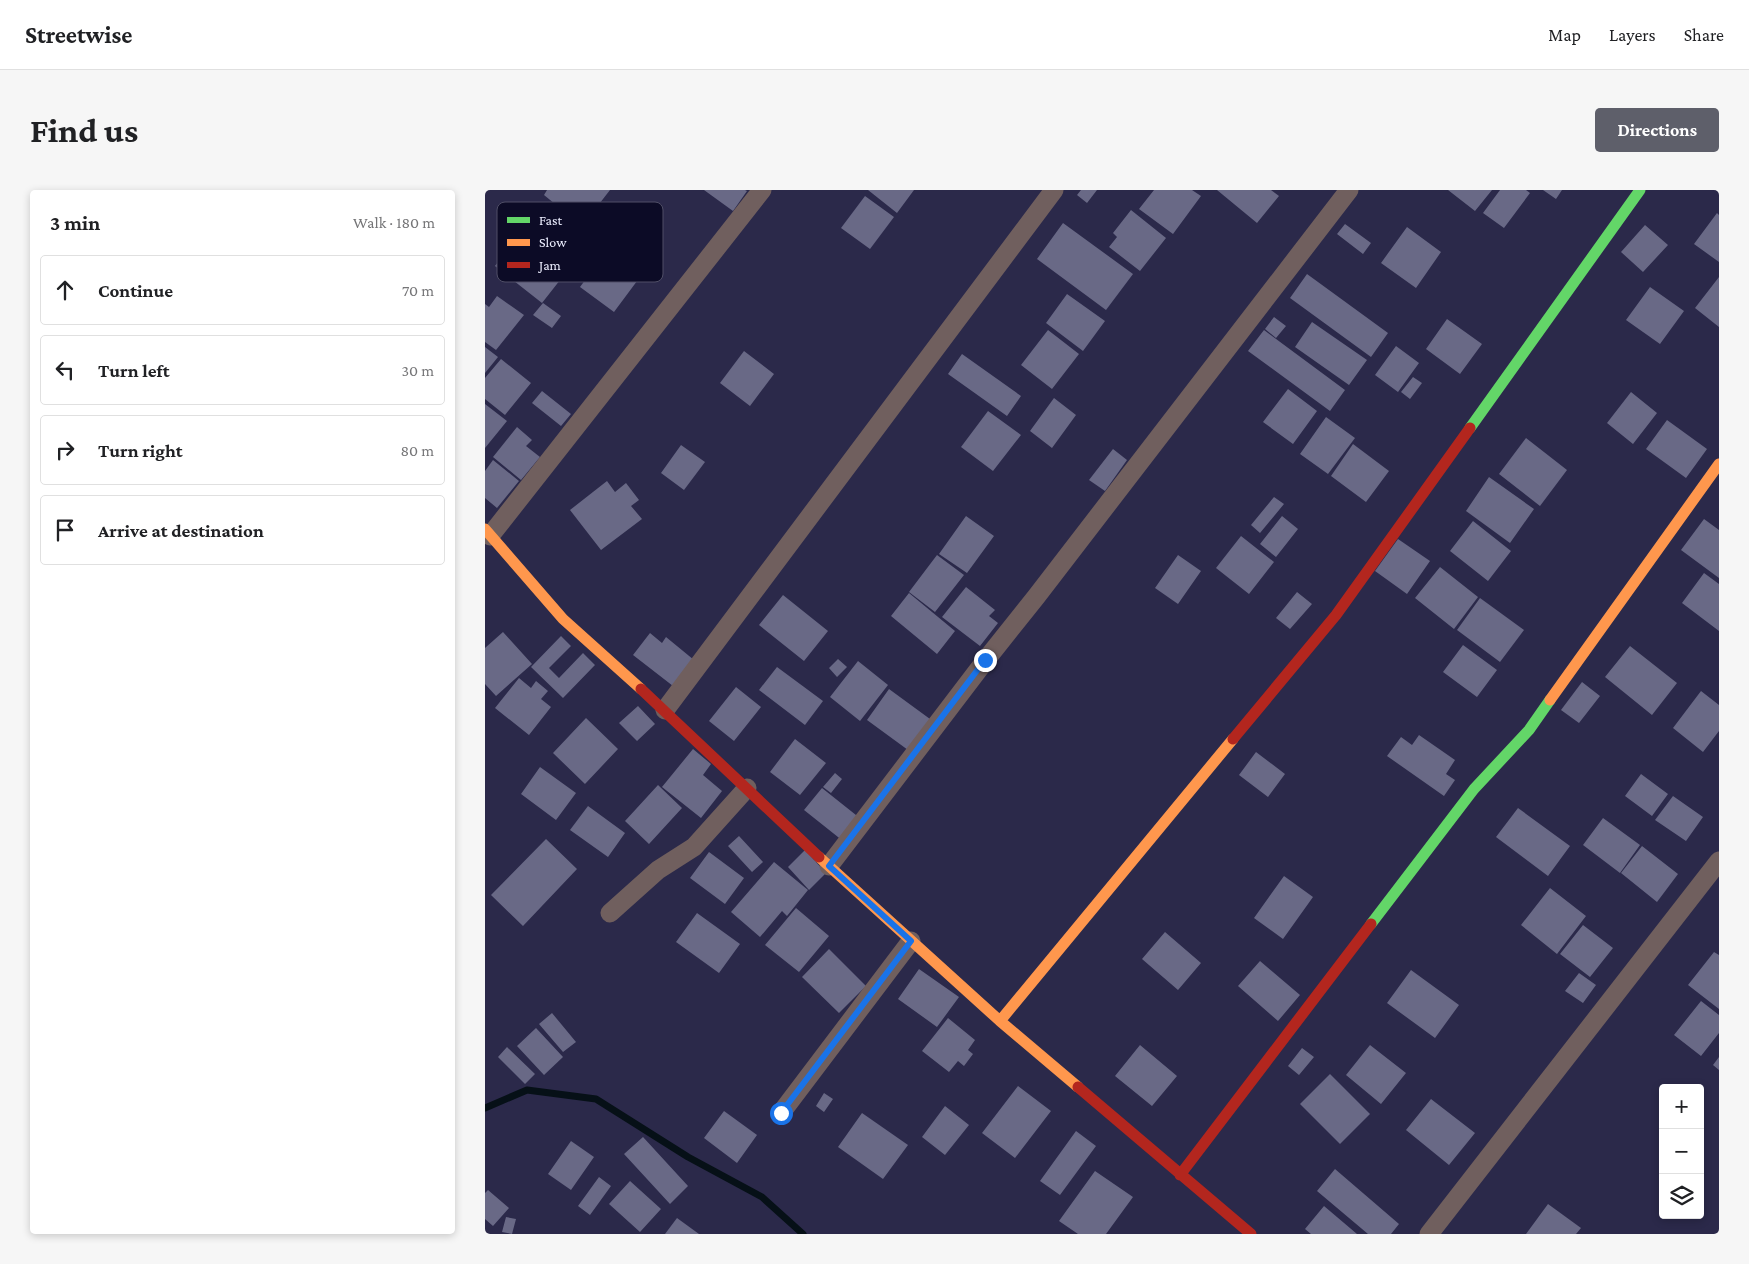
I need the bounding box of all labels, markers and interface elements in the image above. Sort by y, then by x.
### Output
text: Streetwise [25,21,132,48]
text: Map [1548,25,1581,45]
text: Layers [1609,25,1656,45]
text: Share [1684,25,1724,45]
button: Directions [1595,108,1719,152]
text: Find us [30,111,138,150]
legend [497,202,663,282]
text: 3 min [50,211,100,235]
text: Fast [539,212,563,228]
text: Walk · 180 m [353,214,435,231]
text: Slow [539,234,567,250]
text: Jam [537,257,561,273]
icon: ahead [51,276,79,304]
text: Continue [98,280,173,301]
text: 70 m [402,282,434,299]
icon: left [51,356,79,384]
text: Turn left [98,360,170,381]
text: 30 m [402,362,434,379]
icon: right [51,436,79,464]
text: Turn right [98,440,183,461]
text: 80 m [400,442,434,459]
icon: arrive [51,516,79,544]
text: Arrive at destination [98,520,264,541]
route end [974,649,997,672]
map controls [1659,1084,1704,1219]
button: + [1659,1084,1704,1129]
route start [770,1102,793,1125]
button: − [1659,1129,1704,1174]
button: layers [1659,1174,1704,1219]

